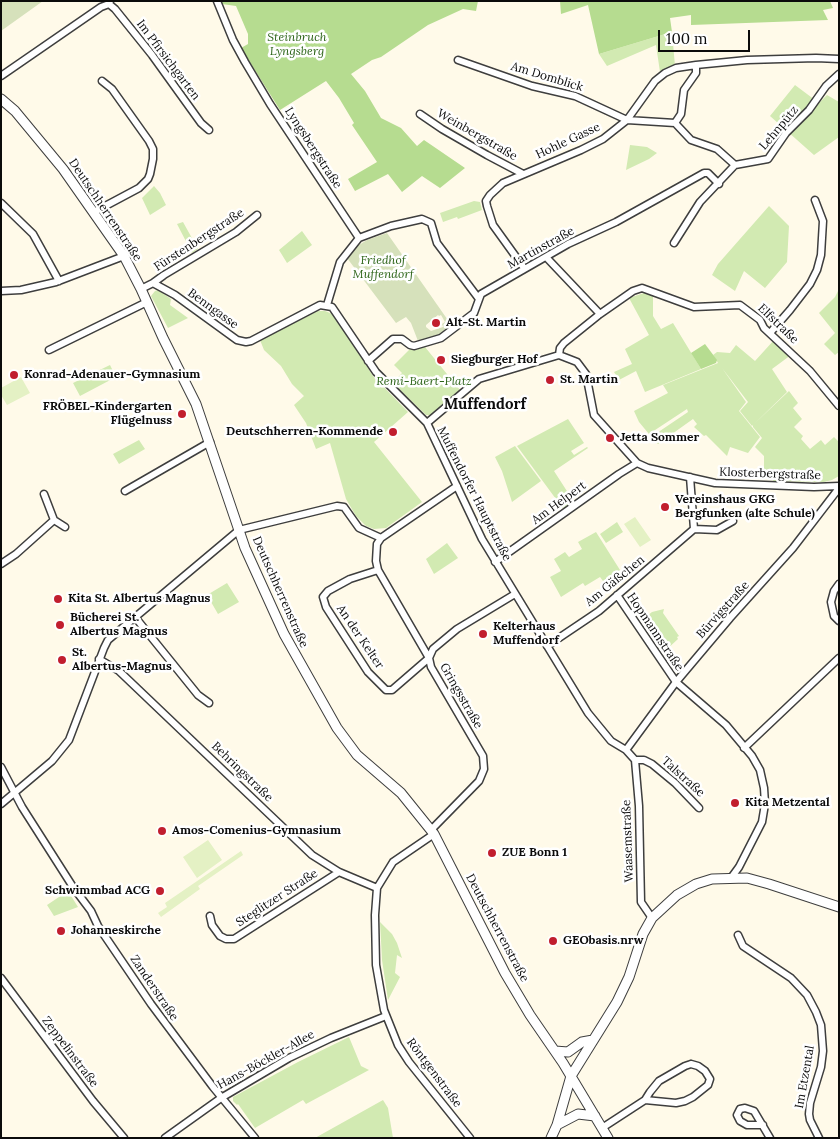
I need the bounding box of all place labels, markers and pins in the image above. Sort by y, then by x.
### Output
place label: Alt-St. Martin [446,316,526,330]
marker: Alt-St. Martin [430,317,442,329]
place label: Siegburger Hof [451,353,538,367]
marker: Siegburger Hof [435,354,447,366]
place label: Konrad-Adenauer-Gymnasium [24,368,200,382]
marker: Konrad-Adenauer-Gymnasium [8,369,20,381]
place label: St. Martin [560,373,618,387]
marker: St. Martin [544,374,556,386]
place label: FRÖBEL-Kindergarten Flügelnuss [43,400,172,428]
marker: FRÖBEL-Kindergarten Flügelnuss [176,408,188,420]
place label: Deutschherren-Kommende [226,425,383,439]
marker: Deutschherren-Kommende [387,426,399,438]
place label: Jetta Sommer [620,431,699,445]
marker: Jetta Sommer [604,432,616,444]
place label: Vereinshaus GKG Bergfunken (alte Schule) [675,493,815,521]
marker: Vereinshaus GKG Bergfunken (alte Schule) [659,501,671,513]
place label: Kita St. Albertus Magnus [68,592,210,606]
marker: Kita St. Albertus Magnus [52,593,64,605]
place label: Bücherei St. Albertus Magnus [70,611,168,639]
marker: Bücherei St. Albertus Magnus [54,619,66,631]
place label: Kelterhaus Muffendorf [493,620,559,648]
marker: Kelterhaus Muffendorf [477,628,489,640]
place label: St. Albertus-Magnus [72,646,172,674]
marker: St. Albertus-Magnus [56,654,68,666]
place label: Kita Metzental [745,796,830,810]
marker: Kita Metzental [729,797,741,809]
place label: Amos-Comenius-Gymnasium [172,824,341,838]
marker: Amos-Comenius-Gymnasium [156,825,168,837]
place label: ZUE Bonn 1 [502,846,567,860]
marker: ZUE Bonn 1 [486,847,498,859]
place label: Schwimmbad ACG [45,884,150,898]
marker: Schwimmbad ACG [154,885,166,897]
place label: Johanneskirche [71,924,161,938]
marker: Johanneskirche [55,925,67,937]
place label: GEObasis.nrw [563,934,643,948]
marker: GEObasis.nrw [547,935,559,947]

